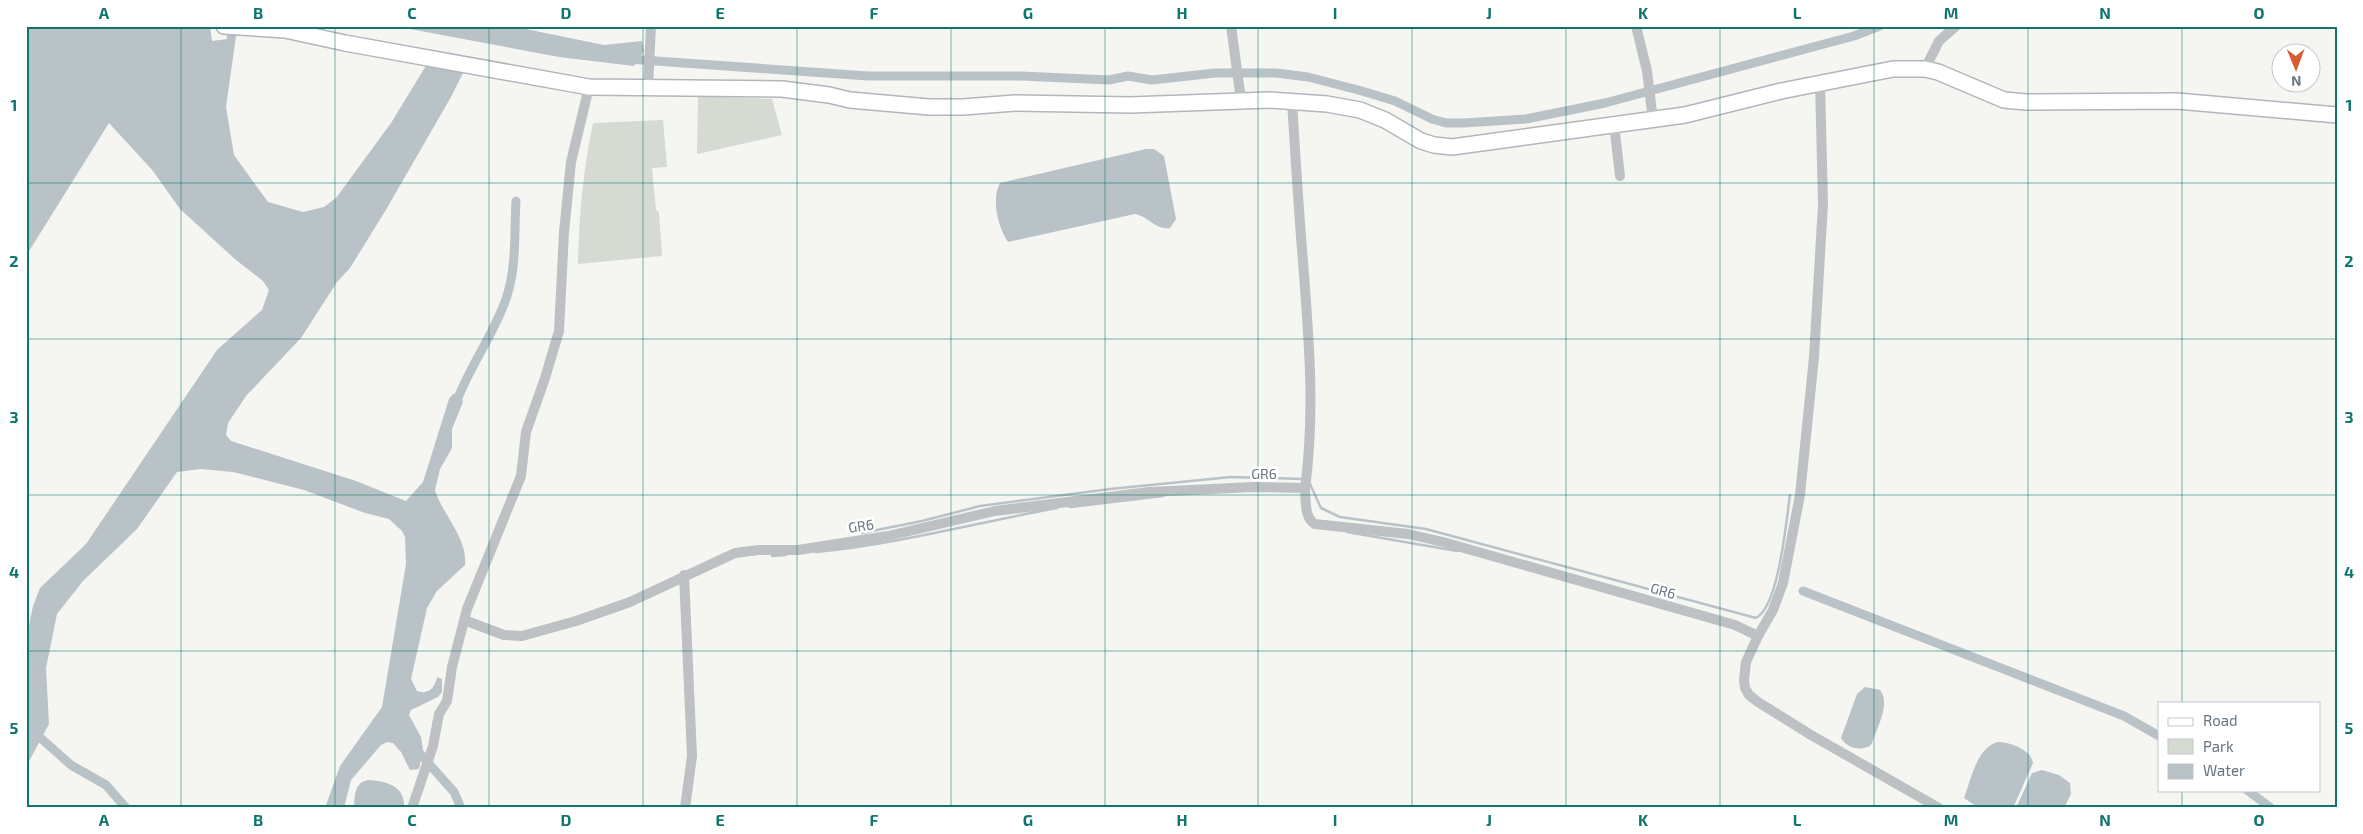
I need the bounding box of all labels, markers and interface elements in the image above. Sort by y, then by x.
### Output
text: A [99,3,110,22]
text: B [253,3,263,22]
text: C [407,3,417,22]
text: D [561,3,572,22]
text: E [715,3,725,22]
text: F [870,3,879,22]
text: G [1023,3,1033,22]
text: H [1176,3,1188,22]
text: I [1333,3,1337,22]
text: J [1486,3,1492,22]
text: K [1638,3,1649,22]
text: L [1793,3,1802,22]
text: M [1944,3,1958,22]
text: N [2099,3,2111,22]
text: O [2253,3,2265,22]
north arrow [2270,42,2320,92]
text: N [2291,73,2301,90]
text: 1 [11,95,17,114]
text: 1 [2346,95,2352,114]
text: 2 [9,251,19,270]
text: 2 [2344,251,2354,270]
text: 3 [9,407,19,426]
text: 3 [2344,407,2354,426]
street label: GR6 [1251,465,1277,482]
street label: GR6 [847,515,875,536]
text: 4 [9,562,19,581]
text: 4 [2344,562,2354,581]
street label: GR6 [1649,579,1678,602]
legend [2158,702,2320,792]
text: Road [2203,711,2238,729]
text: 5 [10,718,19,737]
text: 5 [2345,718,2354,737]
text: Park [2203,737,2234,755]
text: Water [2203,761,2245,779]
text: A [99,810,110,829]
text: B [253,810,263,829]
text: C [407,810,417,829]
text: D [561,810,572,829]
text: E [715,810,725,829]
text: F [870,810,879,829]
text: G [1023,810,1033,829]
text: H [1176,810,1188,829]
text: I [1333,810,1337,829]
text: J [1486,810,1492,829]
text: K [1638,810,1649,829]
text: L [1793,810,1802,829]
text: M [1944,810,1958,829]
text: N [2099,810,2111,829]
text: O [2253,810,2265,829]

